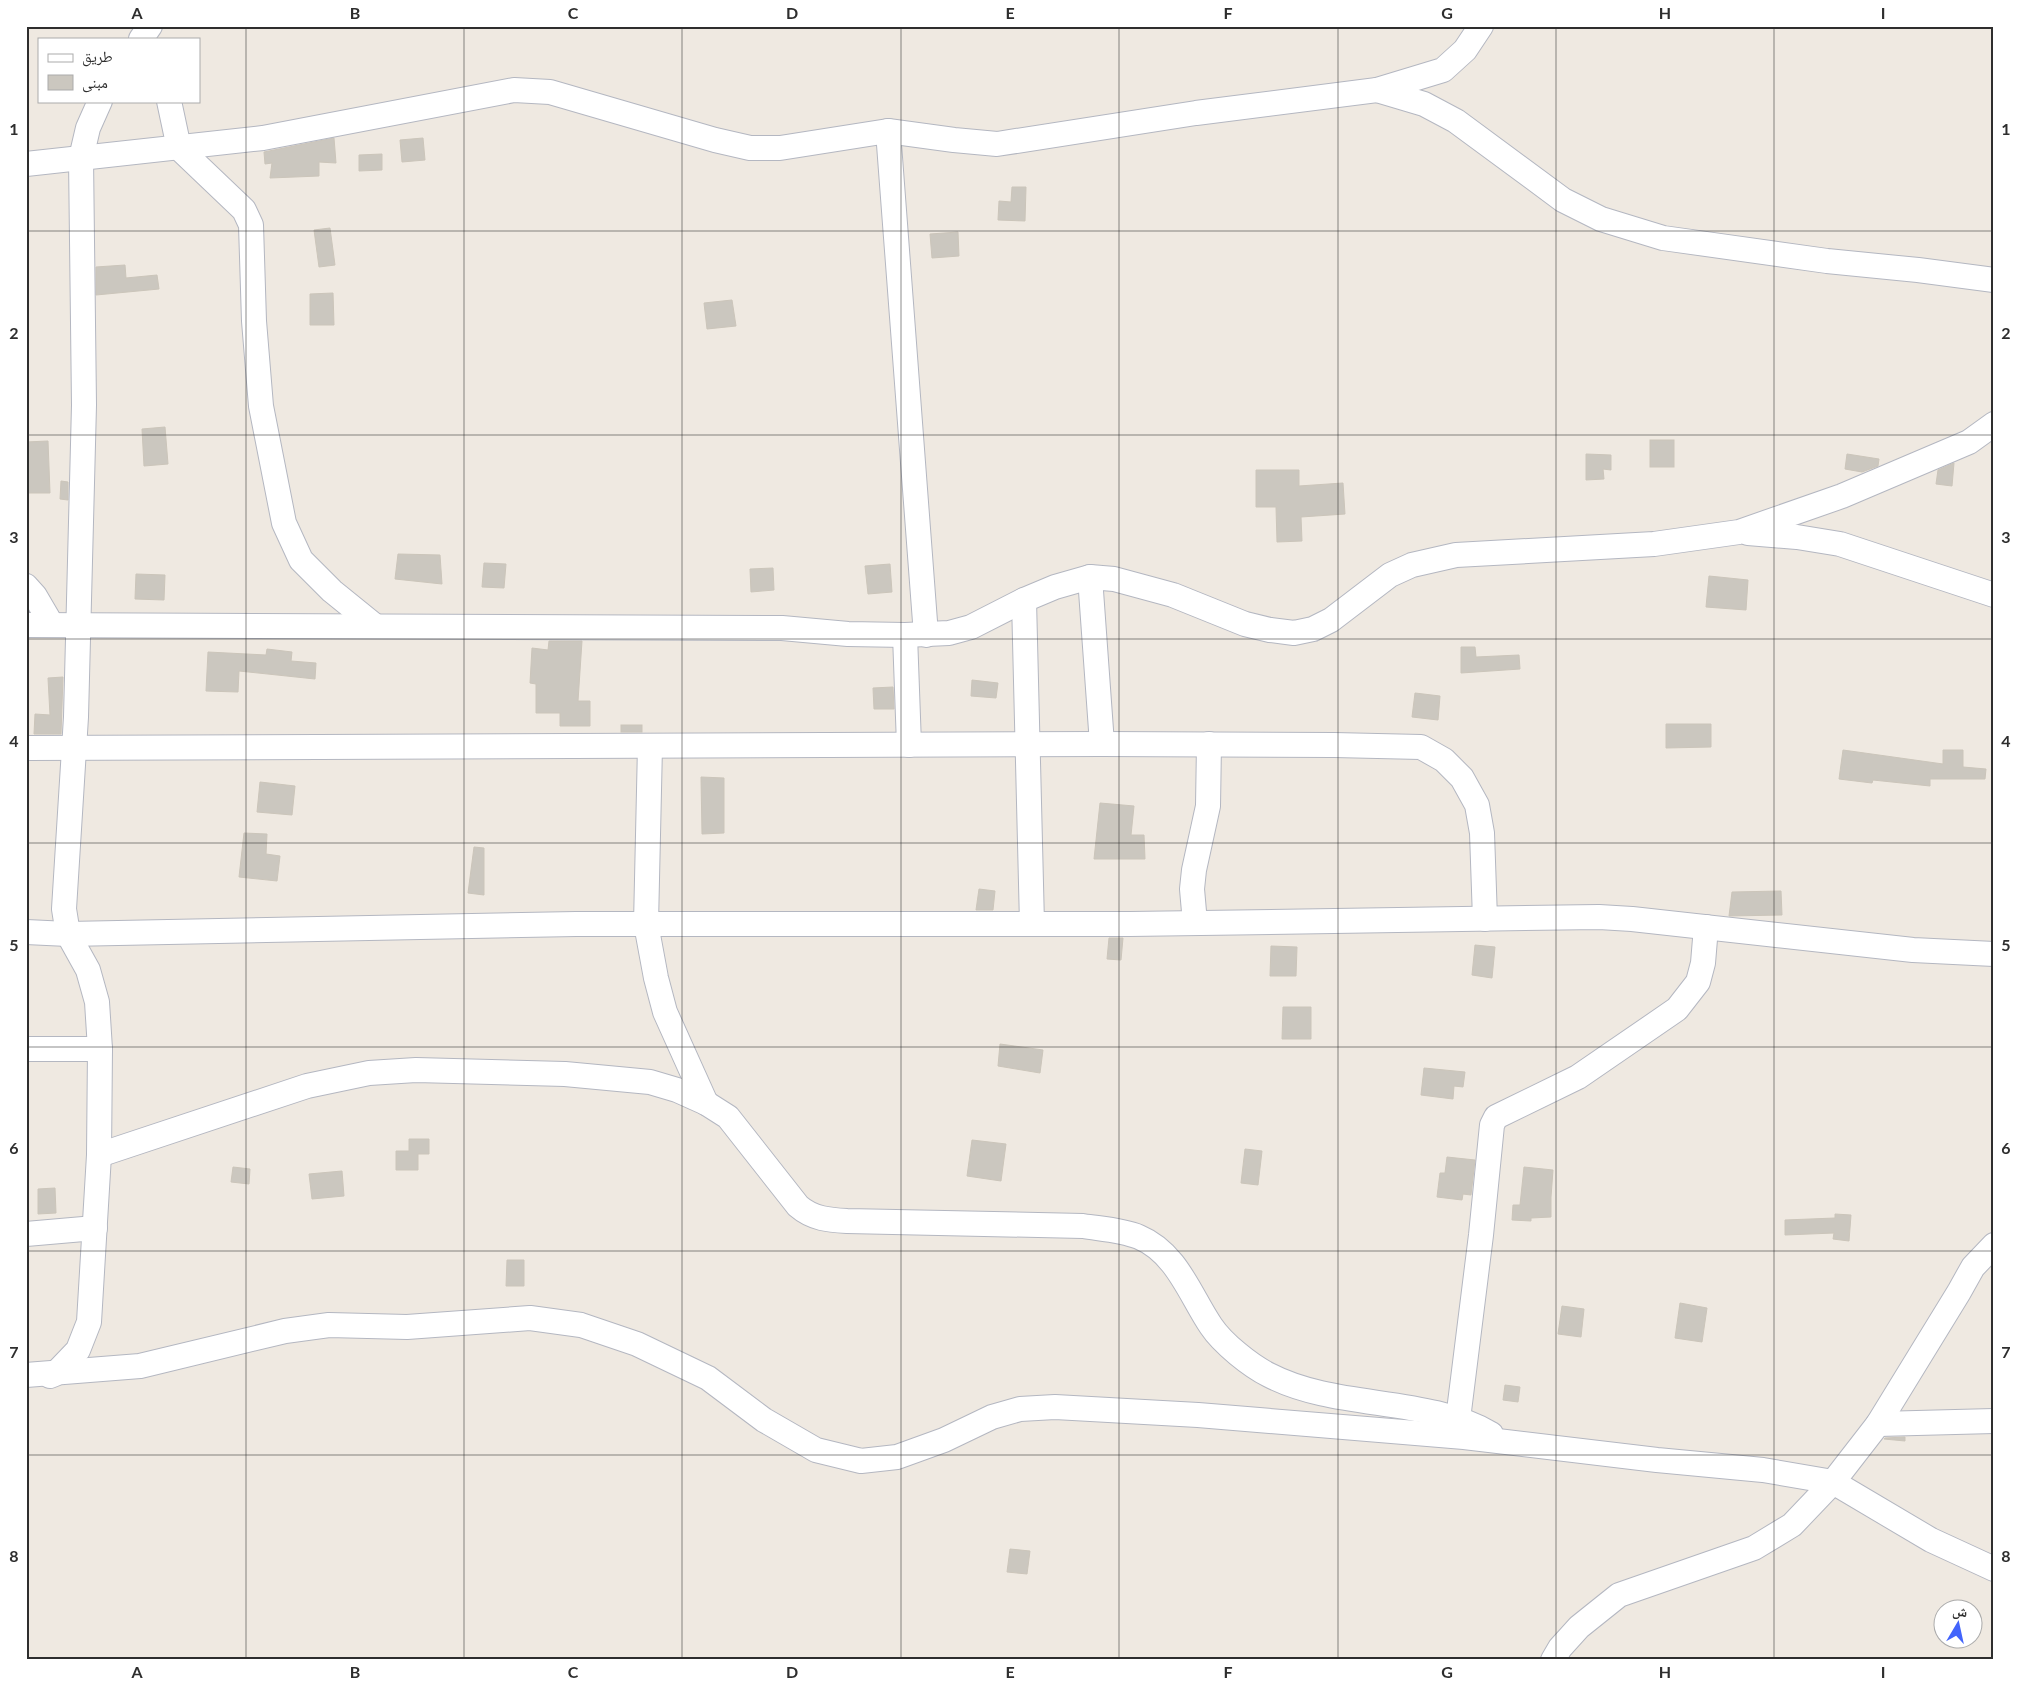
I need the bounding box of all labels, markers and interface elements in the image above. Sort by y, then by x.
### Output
text: A [130,3,143,22]
text: B [350,3,360,22]
text: C [568,3,579,22]
text: D [786,3,798,22]
text: E [1005,3,1015,22]
text: F [1223,3,1233,22]
text: G [1441,3,1453,22]
text: H [1659,3,1671,22]
text: I [1881,3,1885,22]
legend [38,38,200,102]
text: طريق [82,47,113,67]
text: مبنى [82,73,108,93]
text: 1 [9,119,19,138]
text: 1 [2001,119,2011,138]
text: 2 [9,323,19,342]
text: 2 [2001,323,2011,342]
text: 3 [9,527,19,546]
text: 3 [2001,527,2011,546]
text: 4 [9,731,19,750]
text: 4 [2001,731,2011,750]
text: 5 [9,935,19,954]
text: 5 [2001,935,2011,954]
text: 6 [9,1138,19,1157]
text: 6 [2001,1138,2011,1157]
text: 7 [9,1342,19,1361]
text: 7 [2001,1342,2011,1361]
text: 8 [9,1546,19,1565]
text: 8 [2001,1546,2011,1565]
north arrow [1932,1598,1982,1648]
text: ش [1951,1601,1969,1621]
text: A [130,1662,143,1681]
text: B [350,1662,360,1681]
text: C [568,1662,579,1681]
text: D [786,1662,798,1681]
text: E [1005,1662,1015,1681]
text: F [1223,1662,1233,1681]
text: G [1441,1662,1453,1681]
text: H [1659,1662,1671,1681]
text: I [1881,1662,1885,1681]

